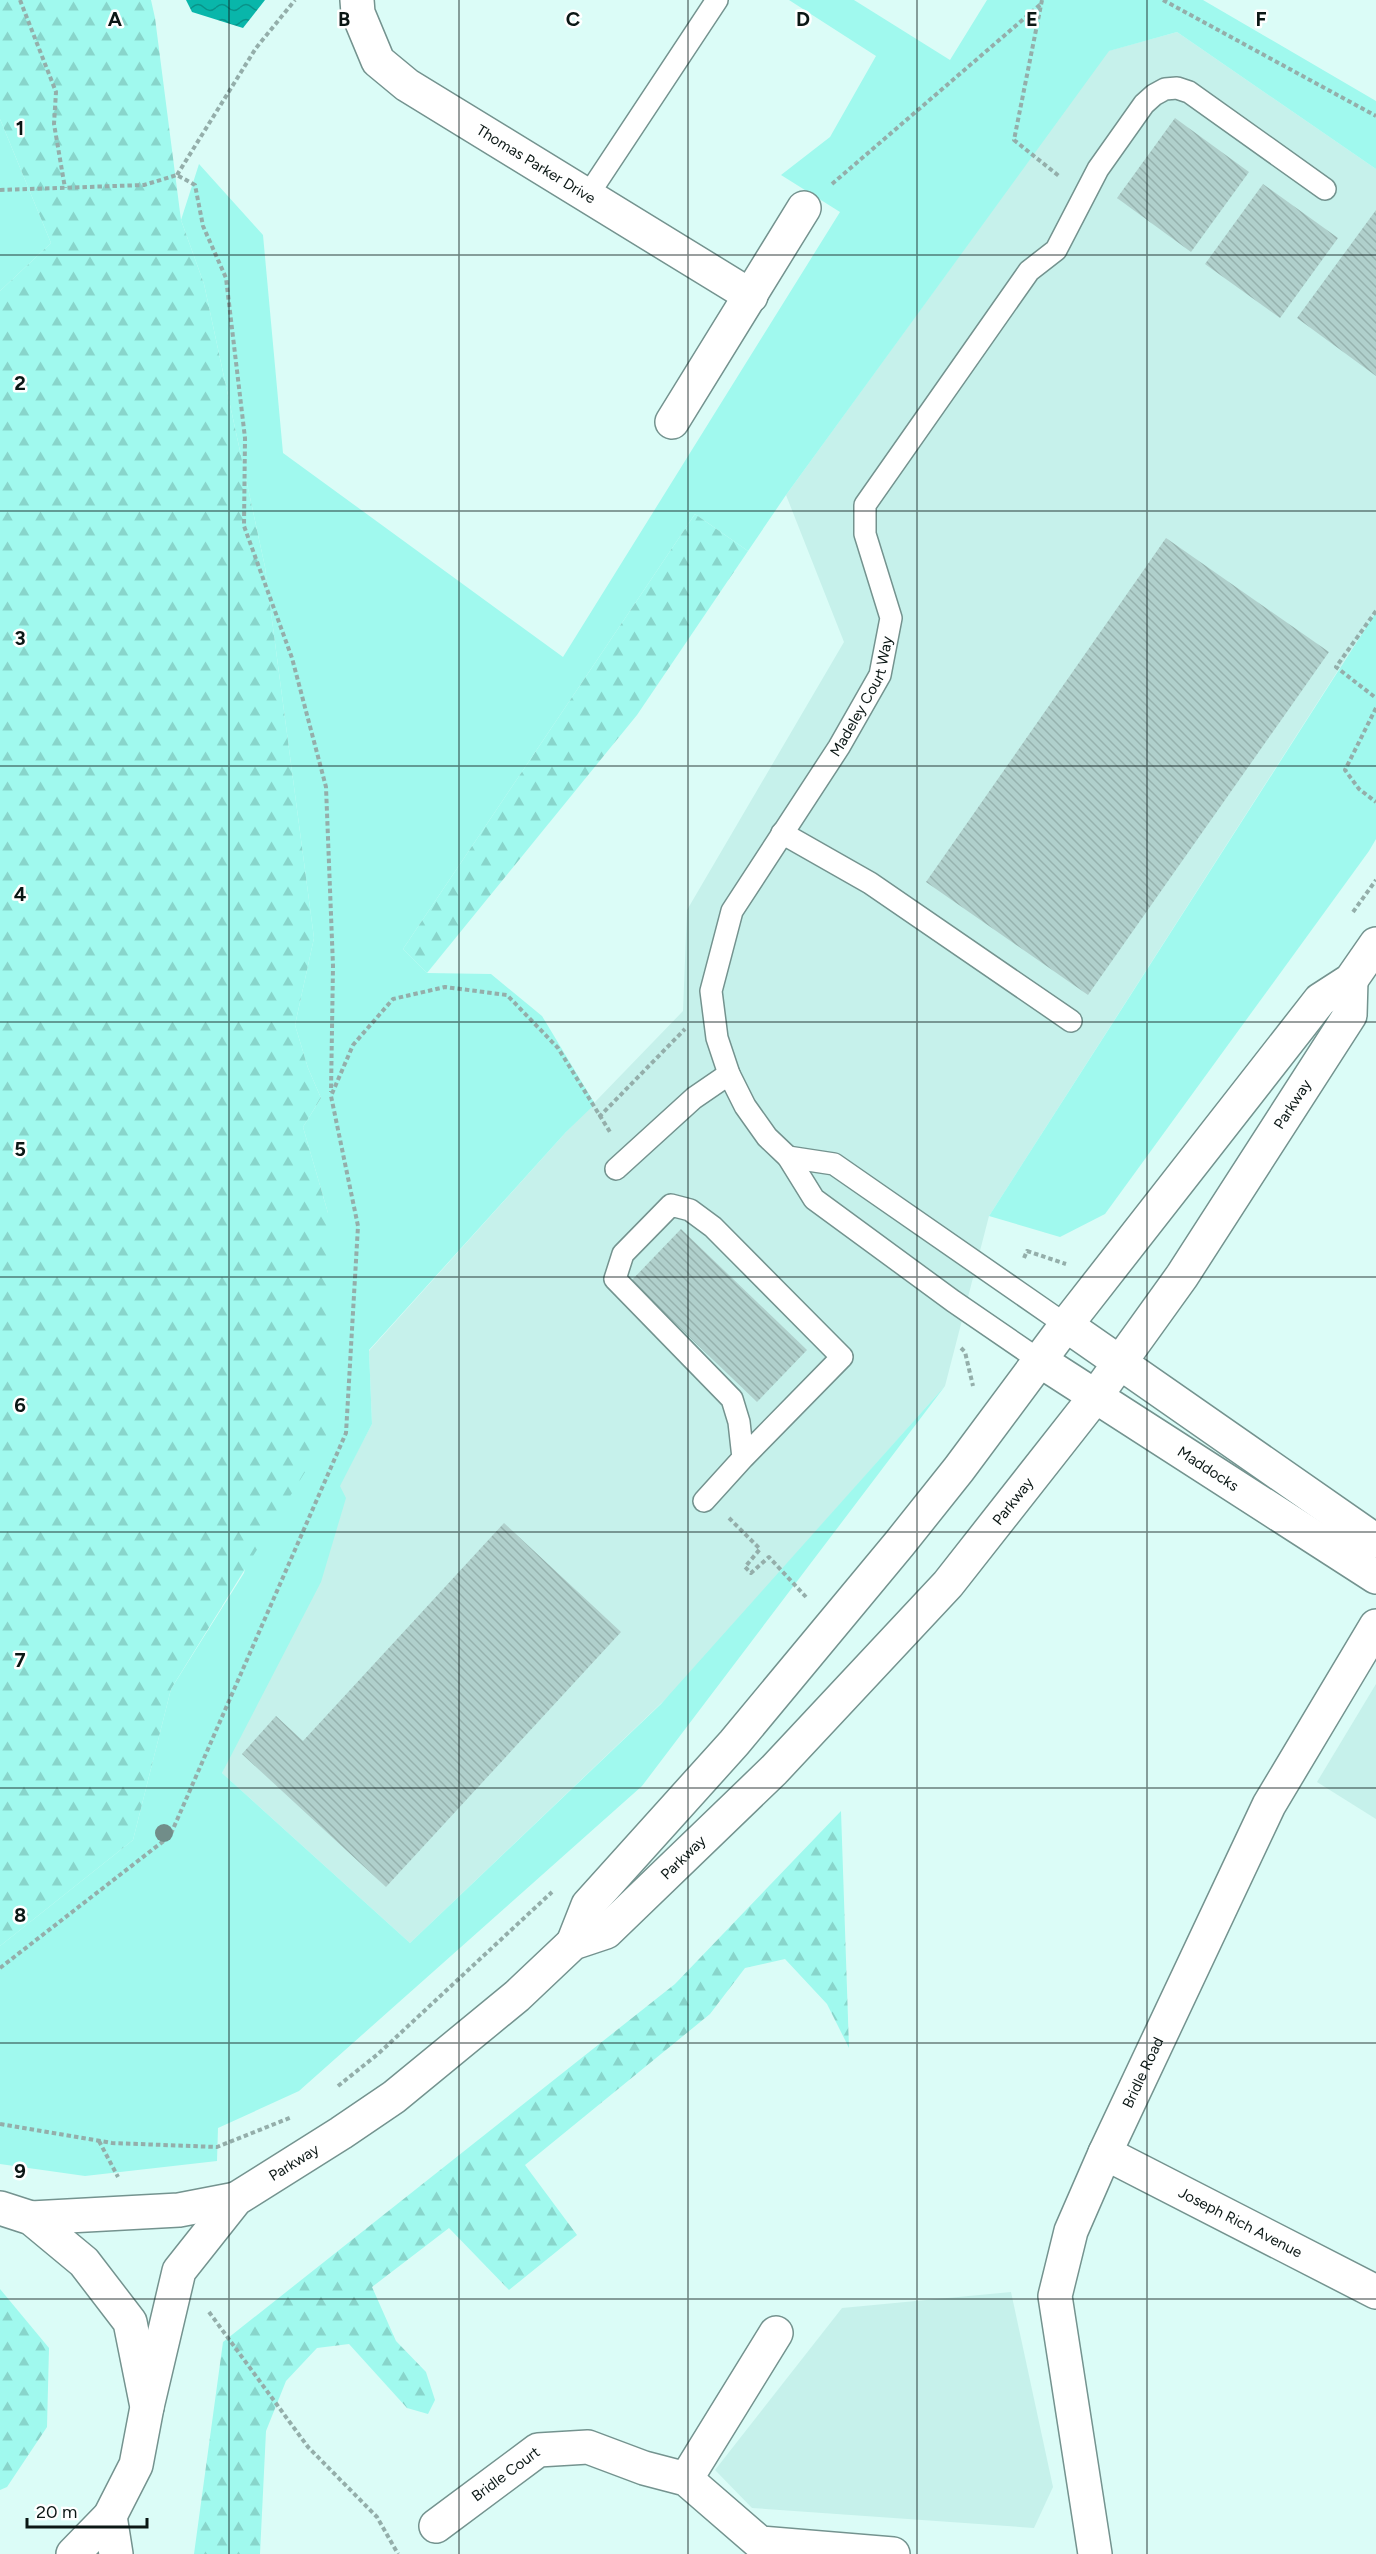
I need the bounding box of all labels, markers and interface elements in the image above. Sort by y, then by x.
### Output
text: A [108,7,123,31]
text: B [338,7,350,31]
text: C [566,7,580,31]
text: D [796,7,810,31]
text: E [1026,7,1038,31]
text: F [1255,7,1267,31]
text: 1 [16,116,24,140]
street label: Thomas Parker Drive [473,121,599,208]
text: 2 [14,371,26,395]
text: 3 [14,626,26,650]
street label: Madeley Court Way [826,635,896,760]
text: 4 [14,882,27,906]
street label: Parkway [1270,1076,1315,1132]
text: 5 [14,1137,26,1161]
text: 6 [14,1393,26,1417]
street label: Maddocks [1174,1443,1242,1495]
street label: Parkway [989,1474,1037,1529]
text: 7 [14,1648,26,1672]
street label: Parkway [657,1832,710,1883]
text: 8 [14,1903,26,1927]
street label: Bridle Road [1118,2034,1167,2111]
street label: Parkway [266,2140,322,2185]
text: 9 [14,2159,26,2183]
street label: Joseph Rich Avenue [1175,2183,1305,2262]
street label: Bridle Court [468,2443,544,2505]
scale bar [27,2491,147,2529]
text: 20 m [36,2501,77,2523]

